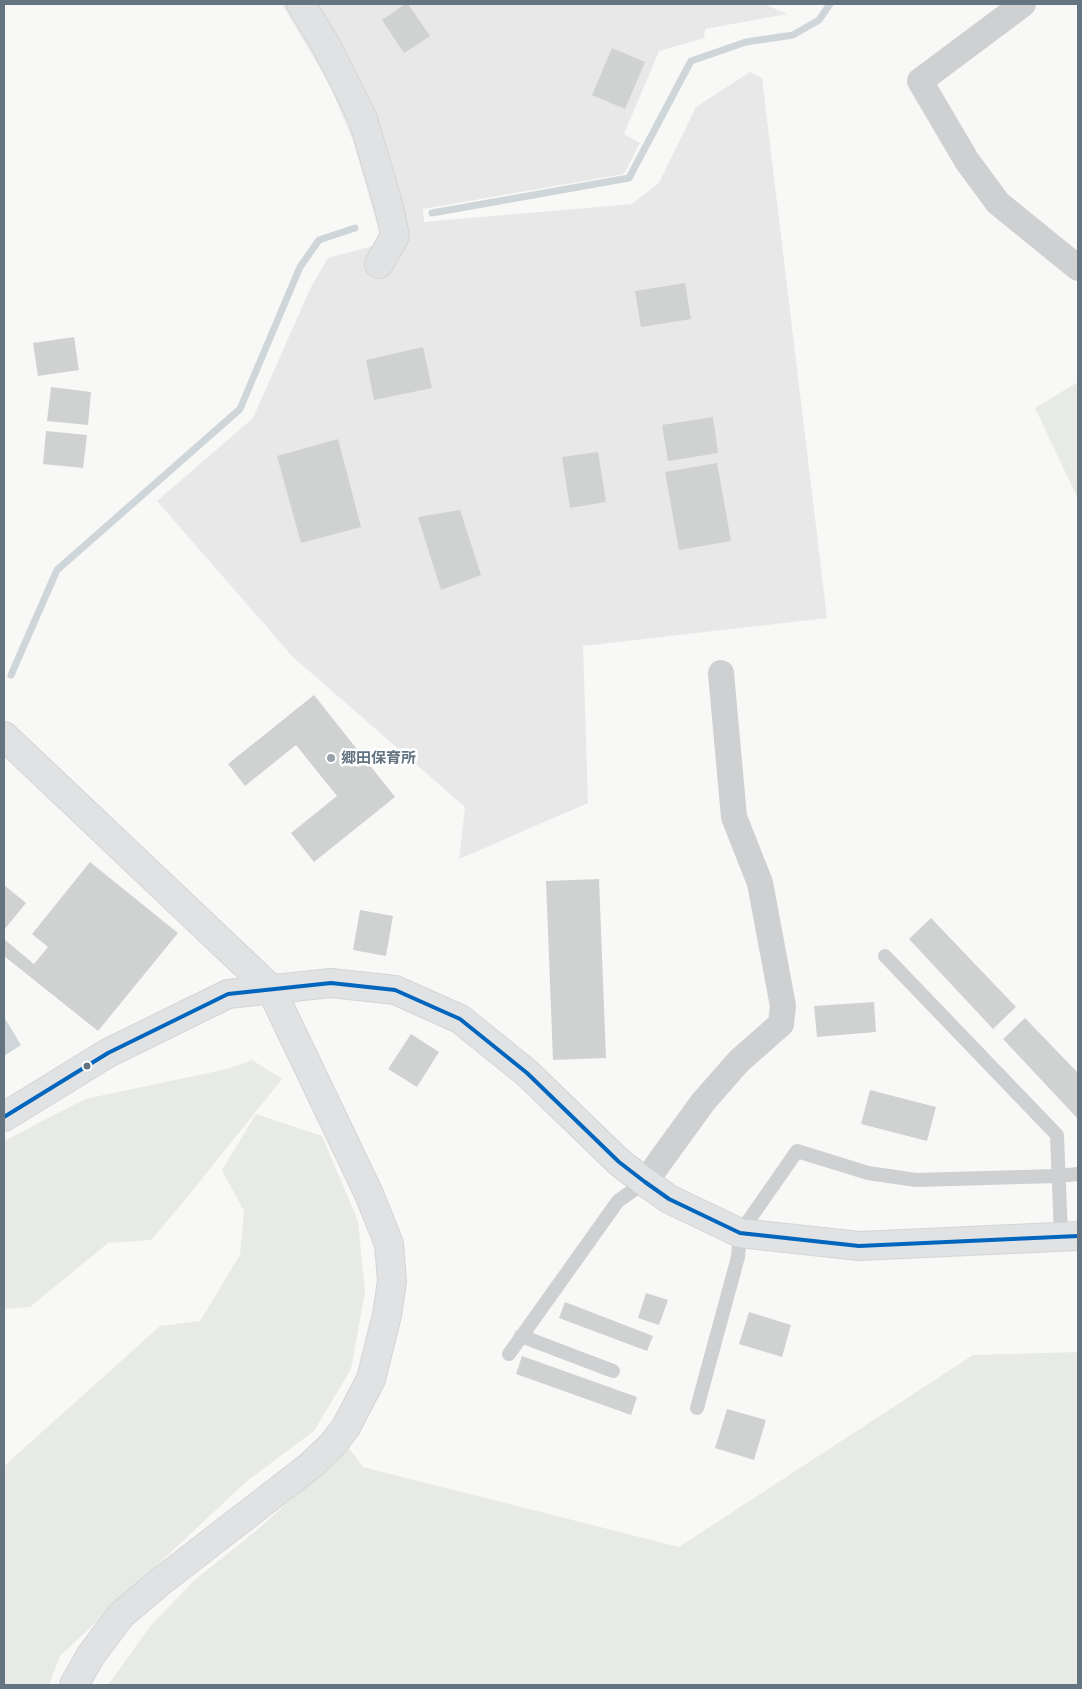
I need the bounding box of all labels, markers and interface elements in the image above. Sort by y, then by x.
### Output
place label: 郷田保育所 [341,749,416,767]
marker: 郷田保育所 [325,752,337,764]
unlabelled marker [82,1061,92,1071]

